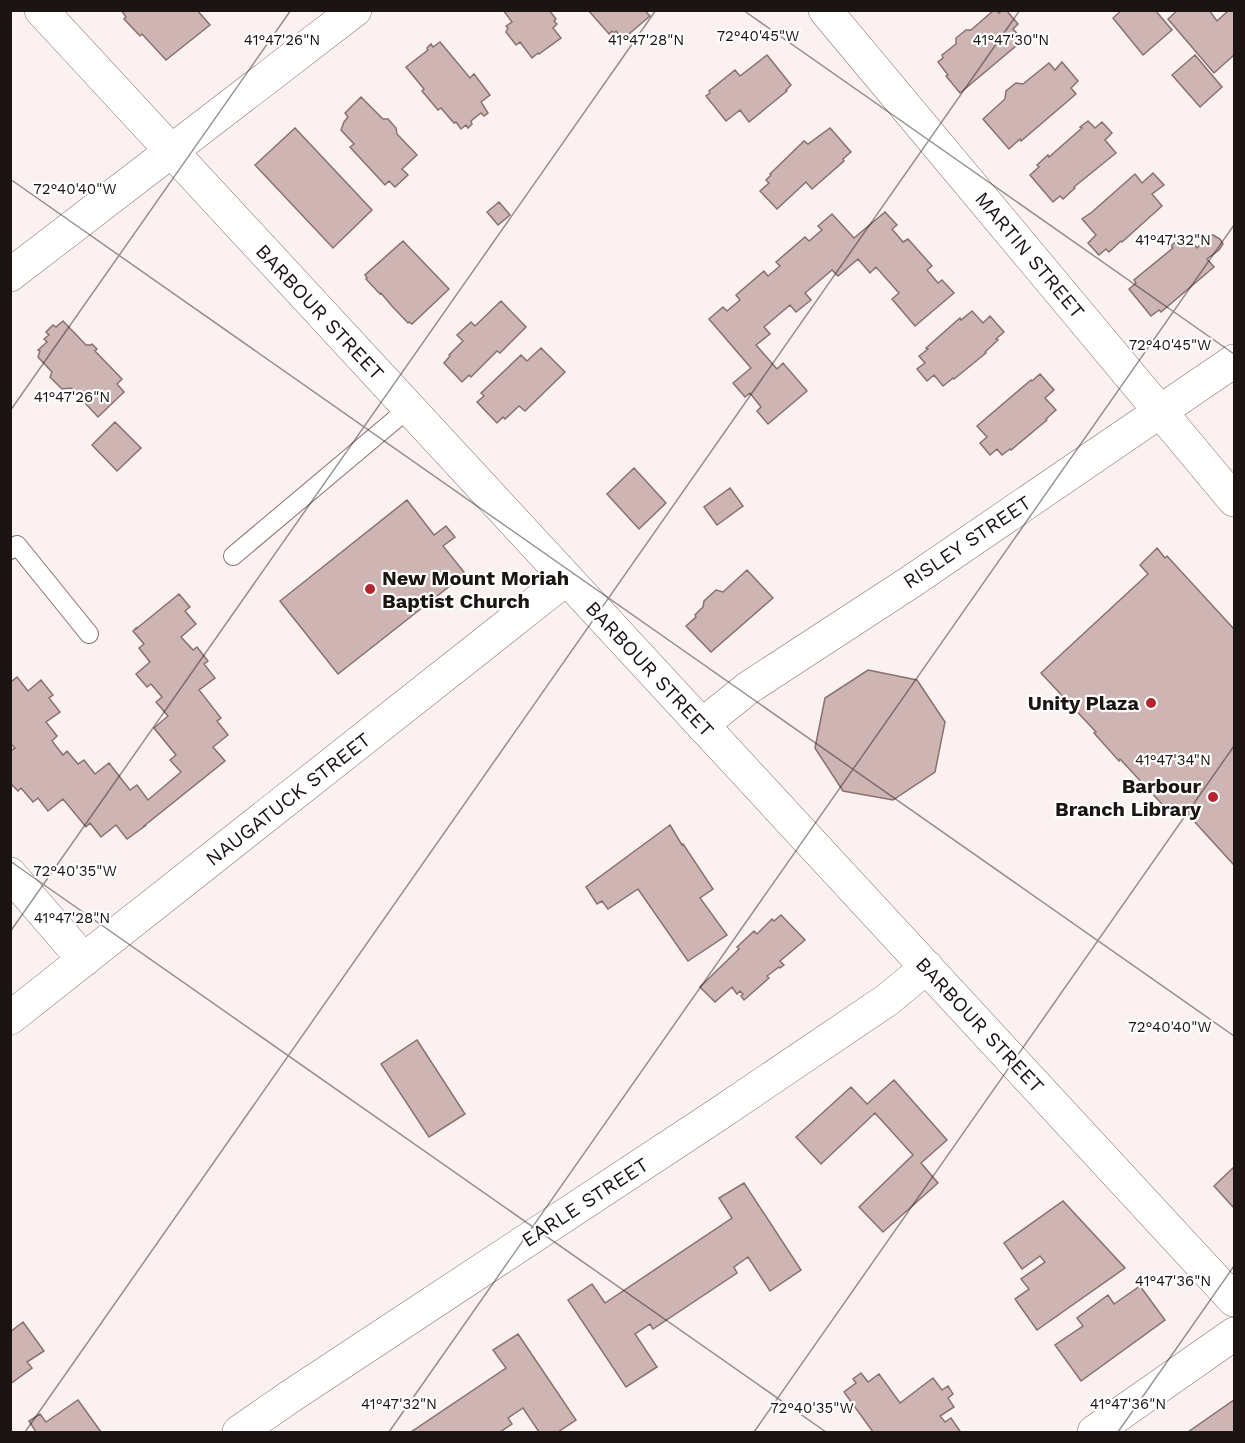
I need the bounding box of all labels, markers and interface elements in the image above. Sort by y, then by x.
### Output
text: 72°40'45"W [717,27,799,45]
text: 41°47'26"N [244,31,320,49]
text: 41°47'28"N [608,31,684,49]
text: 41°47'30"N [973,31,1049,49]
text: 72°40'40"W [33,180,117,198]
street label: MARTIN STREET [970,187,1090,323]
text: 41°47'32"N [1135,231,1211,249]
street label: BARBOUR STREET [251,239,389,385]
text: 72°40'45"W [1129,336,1211,354]
text: 41°47'26"N [34,388,110,406]
street label: RISLEY STREET [898,490,1036,594]
place label: New Mount Moriah Baptist Church [382,566,569,613]
marker: New Mount Moriah Baptist Church [363,582,377,596]
street label: BARBOUR STREET [581,596,719,742]
place label: Unity Plaza [1028,691,1139,715]
marker: Unity Plaza [1144,696,1158,710]
street label: NAUGATUCK STREET [201,727,375,871]
text: 41°47'34"N [1135,751,1211,769]
place label: Barbour Branch Library [1055,774,1202,821]
marker: Barbour Branch Library [1206,790,1220,804]
text: 72°40'35"W [33,862,117,880]
text: 41°47'28"N [34,909,110,927]
street label: BARBOUR STREET [911,952,1049,1098]
text: 72°40'40"W [1128,1018,1212,1036]
street label: EARLE STREET [517,1152,653,1252]
text: 41°47'36"N [1135,1272,1211,1290]
text: 41°47'32"N [361,1395,437,1413]
text: 41°47'36"N [1090,1395,1166,1413]
text: 72°40'35"W [770,1399,854,1417]

